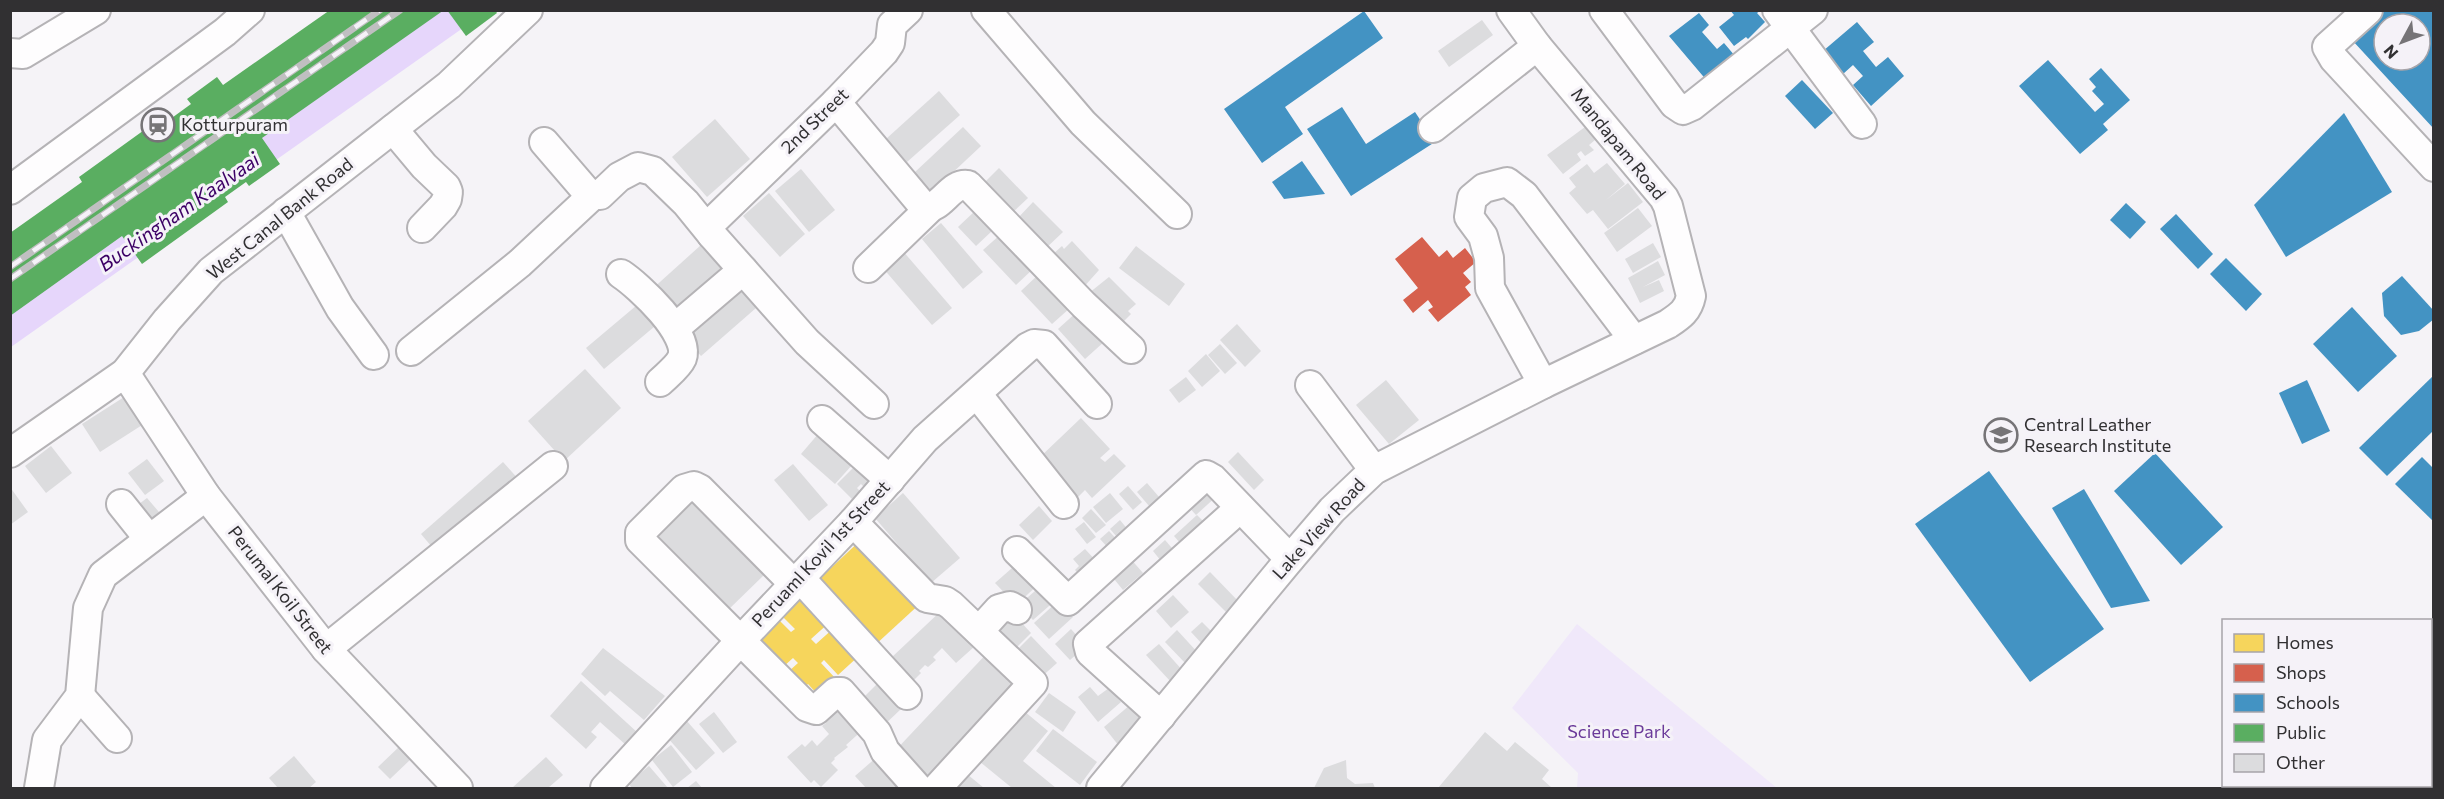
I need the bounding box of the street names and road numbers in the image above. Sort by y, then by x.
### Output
street label: 2nd Street [776,83,853,158]
street label: Mandapam Road [1567,83,1671,204]
street label: West Canal Bank Road [202,153,357,284]
street label: Lake View Road [1267,473,1369,583]
street label: Peruaml Kovil 1st Street [747,476,894,631]
street label: Perumal Koil Street [224,521,338,658]

